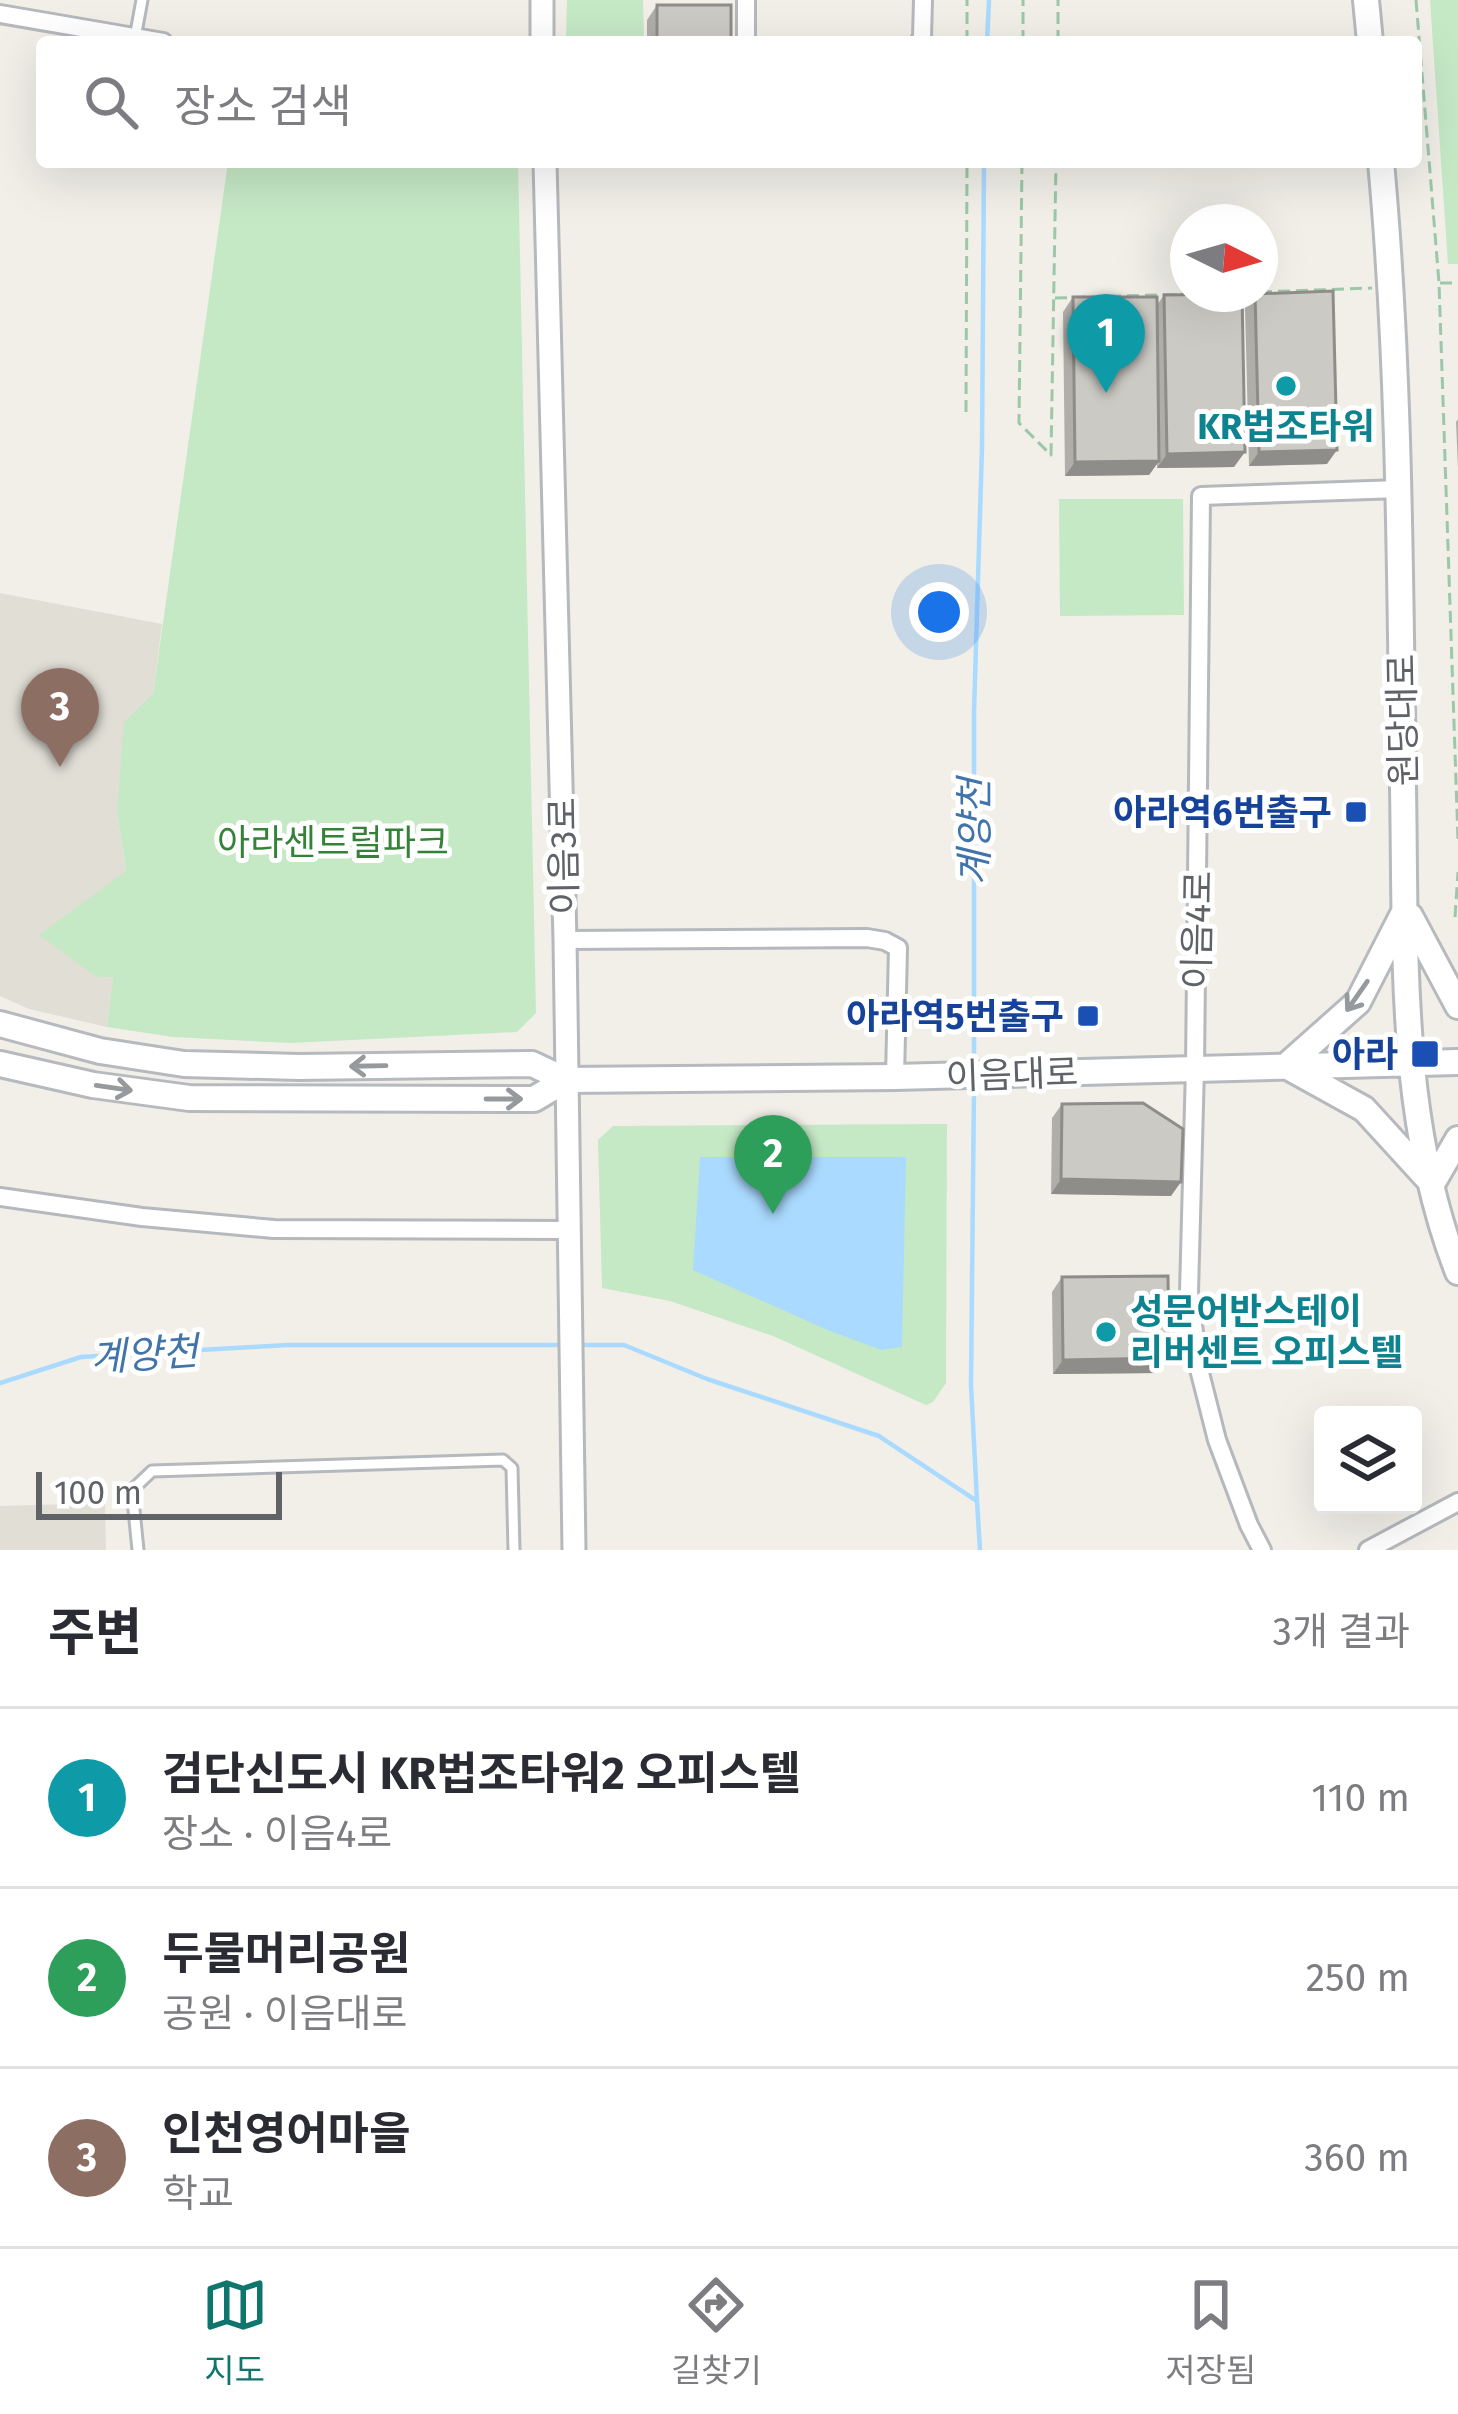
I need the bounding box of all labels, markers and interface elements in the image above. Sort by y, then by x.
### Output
search box [36,36,1422,168]
icon: search [78,69,144,135]
text: 장소 검색 [174,80,352,134]
north arrow [1170,204,1278,312]
pin: 1 [1067,294,1145,393]
marker: KR법조타워 [1273,373,1299,399]
place label: KR법조타워 [1197,405,1375,449]
your location [909,582,969,642]
street label: 원당대로 [1380,653,1426,787]
pin: 3 [21,668,99,767]
water label: 계양천 [952,774,998,886]
place label: 아라역6번출구 [1113,791,1332,835]
street label: 이음3로 [541,797,587,915]
marker: 아라역6번출구 [1343,799,1369,825]
park label: 아라센트럴파크 [217,821,449,865]
street label: 이음4로 [1175,870,1221,990]
one-way arrow [1345,979,1370,1012]
place label: 아라역5번출구 [846,995,1064,1039]
marker: 아라역5번출구 [1075,1003,1101,1029]
place label: 아라 [1332,1033,1398,1077]
marker: 아라 [1409,1038,1441,1070]
street label: 이음대로 [945,1051,1079,1099]
one-way arrow [349,1055,388,1077]
one-way arrow [94,1077,133,1100]
one-way arrow [484,1088,523,1110]
pin: 2 [734,1115,812,1214]
place label: 성문어반스테이 리버센트 오피스텔 [1130,1290,1404,1375]
marker: 성문어반스테이 리버센트 오피스텔 [1093,1319,1119,1345]
water label: 계양천 [89,1328,203,1382]
map controls [1314,1406,1422,1514]
button: layers [1314,1406,1422,1514]
scale bar [36,1466,282,1519]
text: 100 m [54,1473,142,1513]
text: 주변 [48,1602,142,1664]
text: 3개 결과 [1273,1609,1410,1655]
text: 검단신도시 KR법조타워2 오피스텔 [162,1747,801,1801]
text: 1 [78,1775,96,1821]
text: 110 m [1311,1775,1410,1821]
text: 장소 · 이음4로 [162,1811,392,1857]
text: 두물머리공원 [162,1927,410,1981]
text: 2 [77,1955,97,2001]
text: 250 m [1306,1955,1410,2001]
text: 공원 · 이음대로 [162,1991,407,2037]
text: 인천영어마을 [162,2107,410,2161]
text: 3 [77,2135,97,2181]
text: 360 m [1304,2135,1410,2181]
text: 학교 [162,2171,234,2217]
tab: 지도 [202,2272,268,2392]
tab: 길찾기 [671,2272,762,2392]
tab: 저장됨 [1165,2272,1256,2392]

